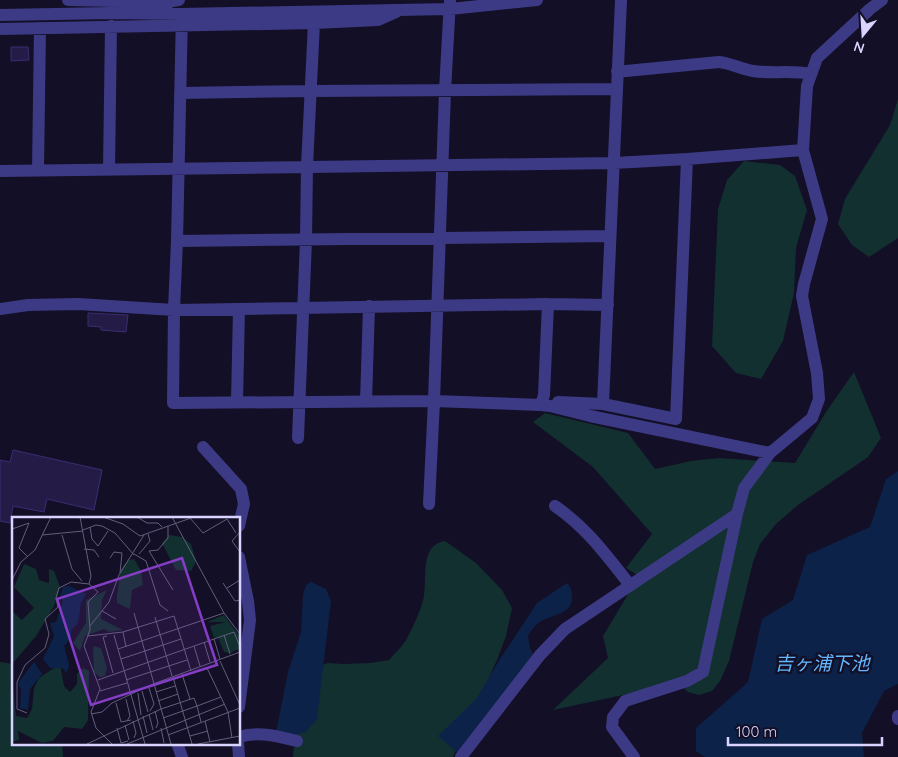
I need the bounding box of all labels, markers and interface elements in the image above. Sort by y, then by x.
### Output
north arrow [838,10,888,60]
text: N [851,37,867,58]
inset map [12,517,240,744]
water label: 吉ヶ浦下池 [774,651,871,675]
scale bar [728,714,882,746]
text: 100 m [736,722,777,741]

